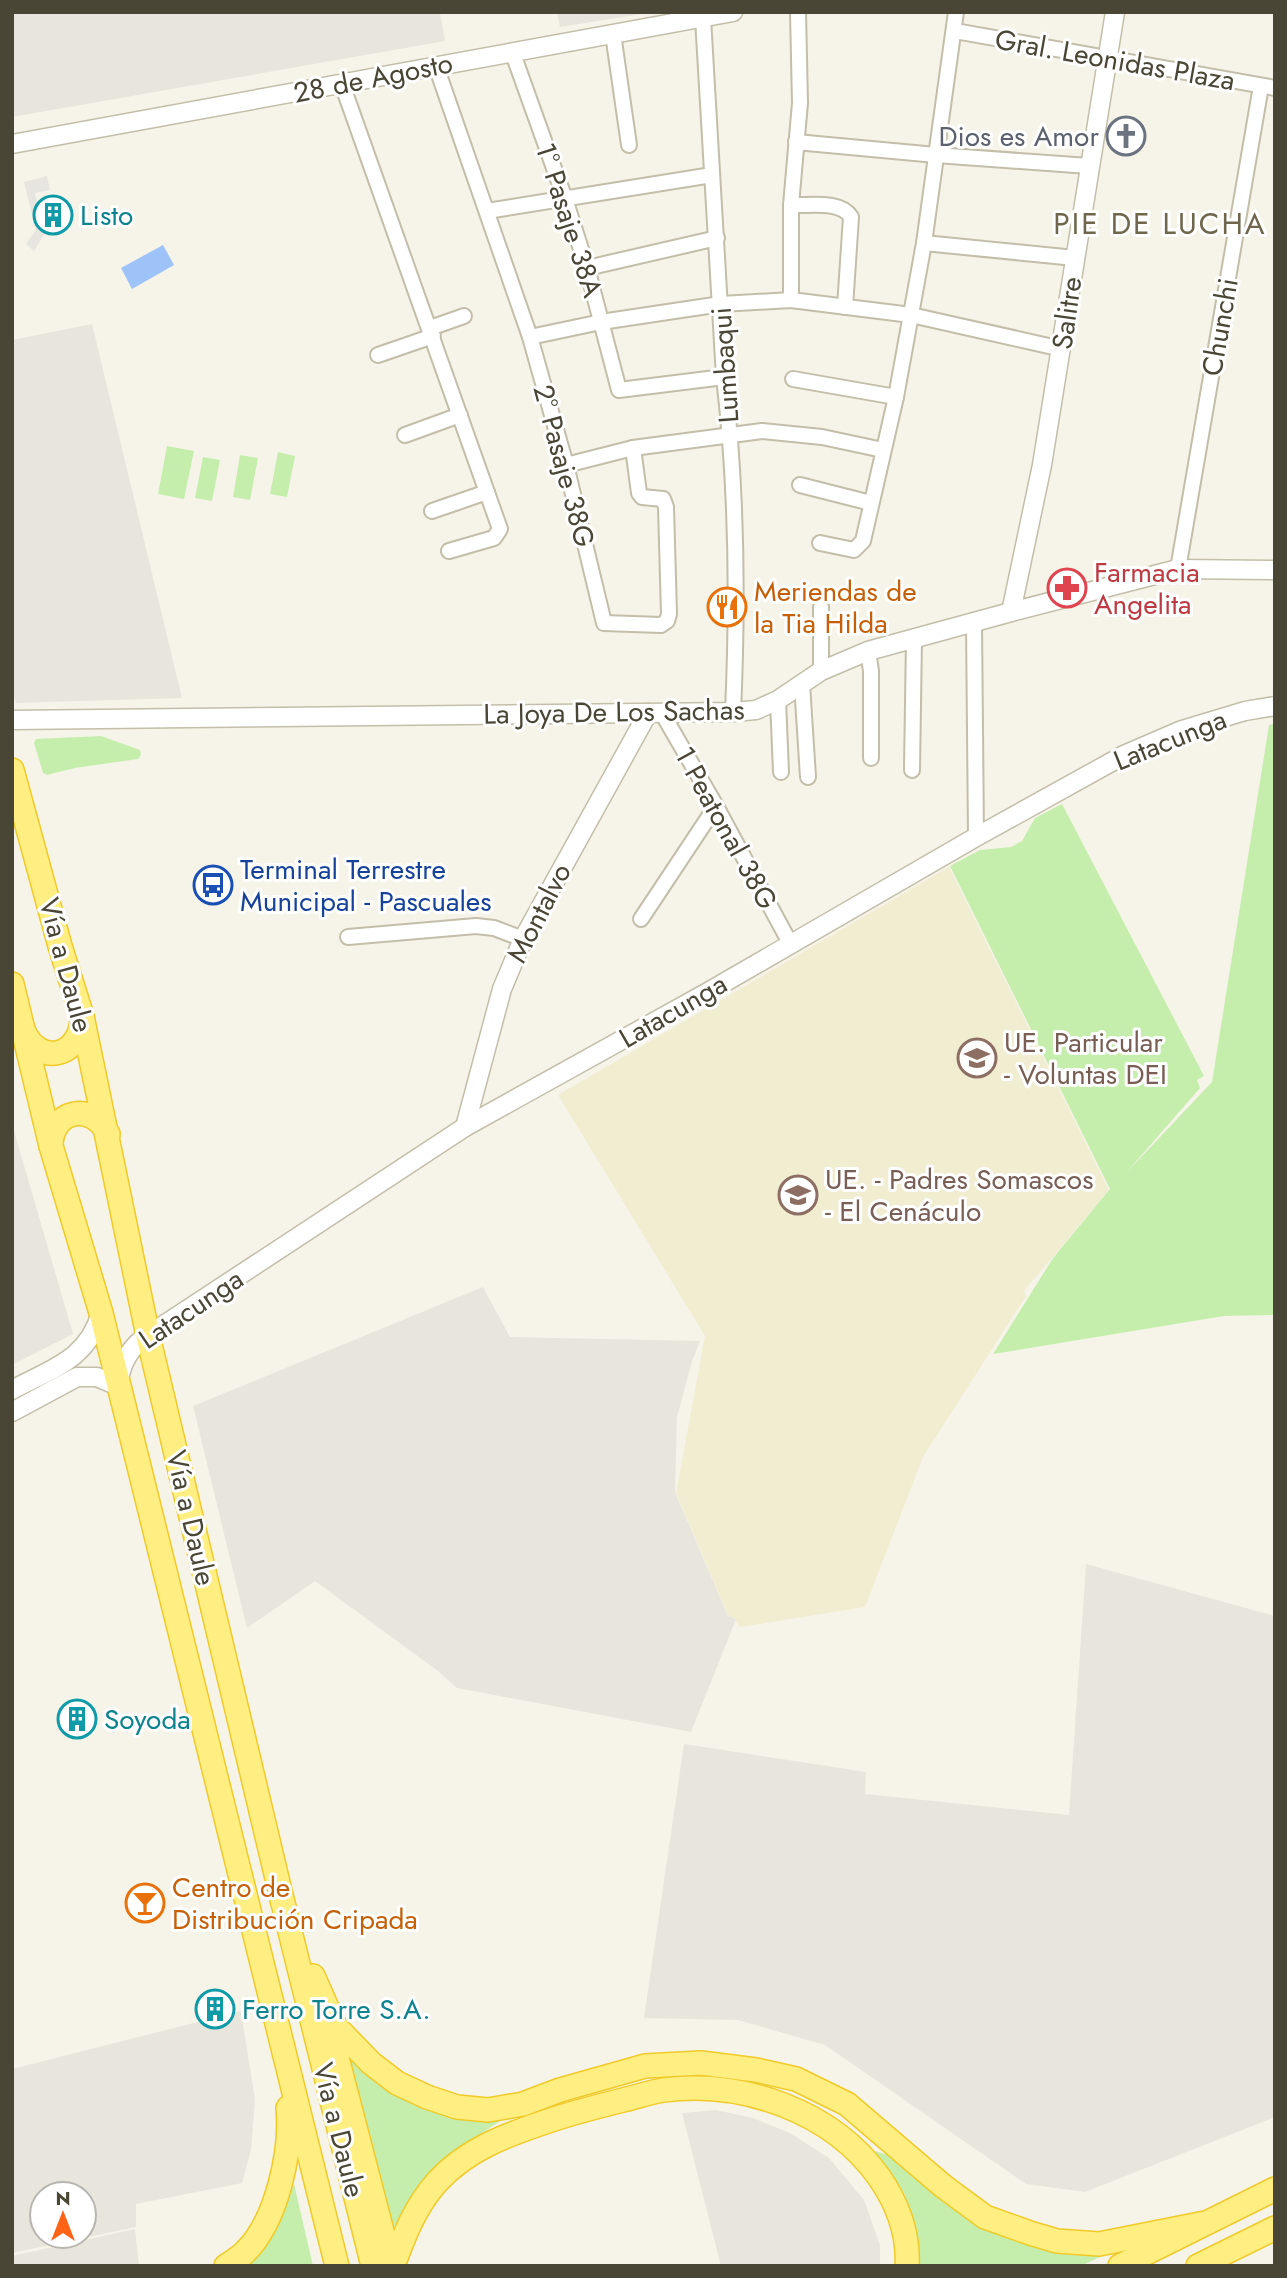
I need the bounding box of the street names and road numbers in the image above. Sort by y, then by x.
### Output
street label: Gral. Leonidas Plaza [992,19,1238,101]
street label: 28 de Agosto [290,42,456,114]
street label: 1° Pasaje 38A [525,138,613,303]
street label: Salitre [1042,274,1092,352]
street label: Chunchi [1191,275,1249,379]
street label: Lumbaqui [701,306,749,424]
street label: 2° Pasaje 38G [523,380,605,552]
street label: La Joya De Los Sachas [483,689,745,735]
street label: Latacunga [1107,699,1233,781]
street label: 1 Peatonal 38G [664,739,788,917]
street label: Montalvo [497,856,581,970]
street label: Vía a Daule [28,893,104,1037]
street label: Latacunga [611,964,735,1058]
street label: Latacunga [130,1259,252,1359]
street label: Vía a Daule [156,1446,226,1590]
street label: Vía a Daule [302,2058,376,2202]

